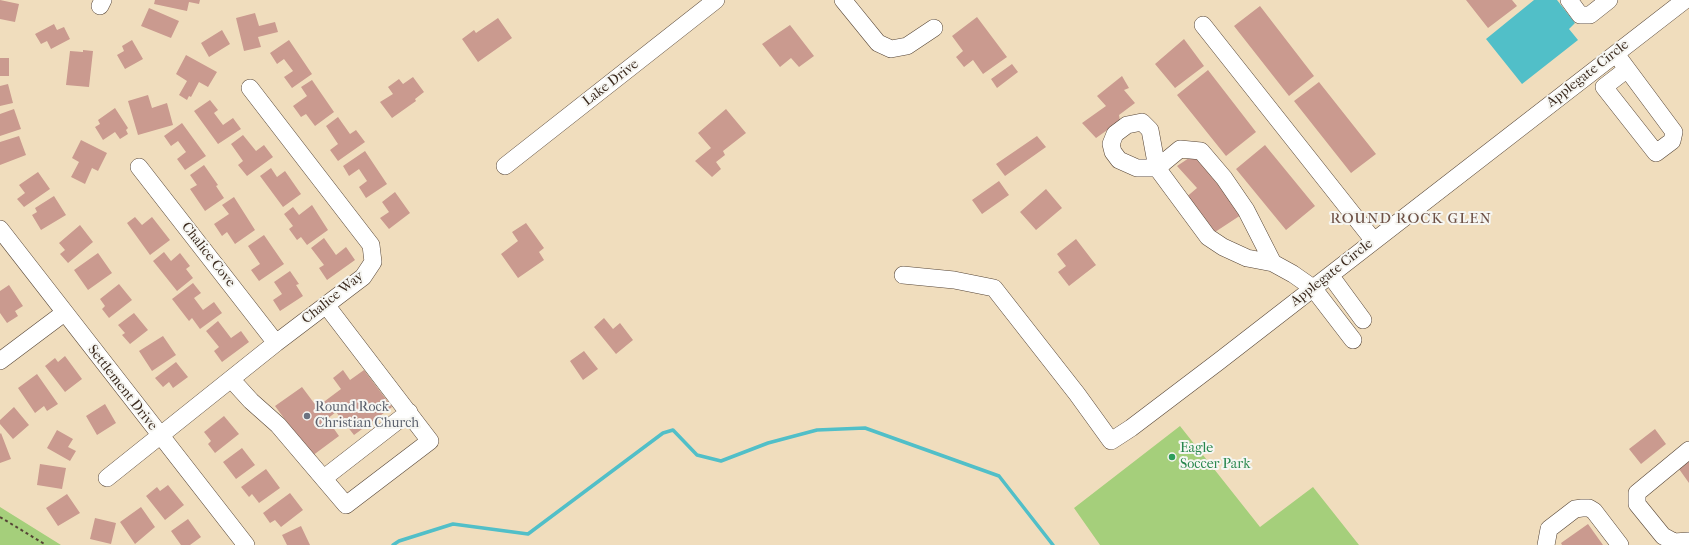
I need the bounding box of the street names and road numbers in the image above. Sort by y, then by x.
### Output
street label: Applegate Circle [1543,37,1633,111]
street label: Lake Drive [580,56,642,110]
street label: Chalice Cove [177,219,239,291]
street label: Applegate Circle [1287,236,1377,310]
street label: Chalice Way [299,268,367,328]
street label: Settlement Drive [83,342,161,434]

